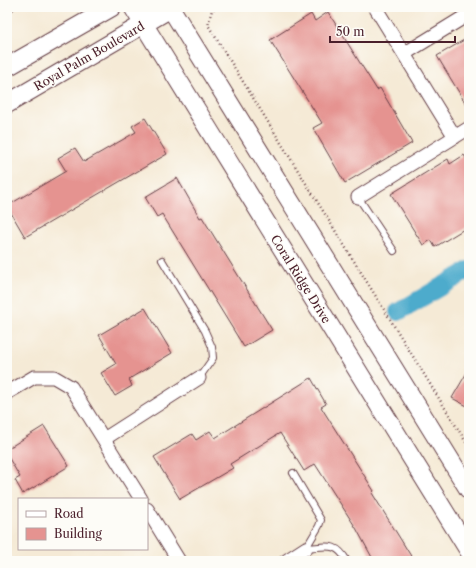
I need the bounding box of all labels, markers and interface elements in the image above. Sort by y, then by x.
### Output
street label: Royal Palm Boulevard [31,18,147,94]
scale bar [330,18,455,44]
text: 50 m [336,24,365,39]
street label: Coral Ridge Drive [268,232,334,326]
legend [18,498,148,550]
text: Road [54,506,84,521]
text: Building [54,526,102,541]

